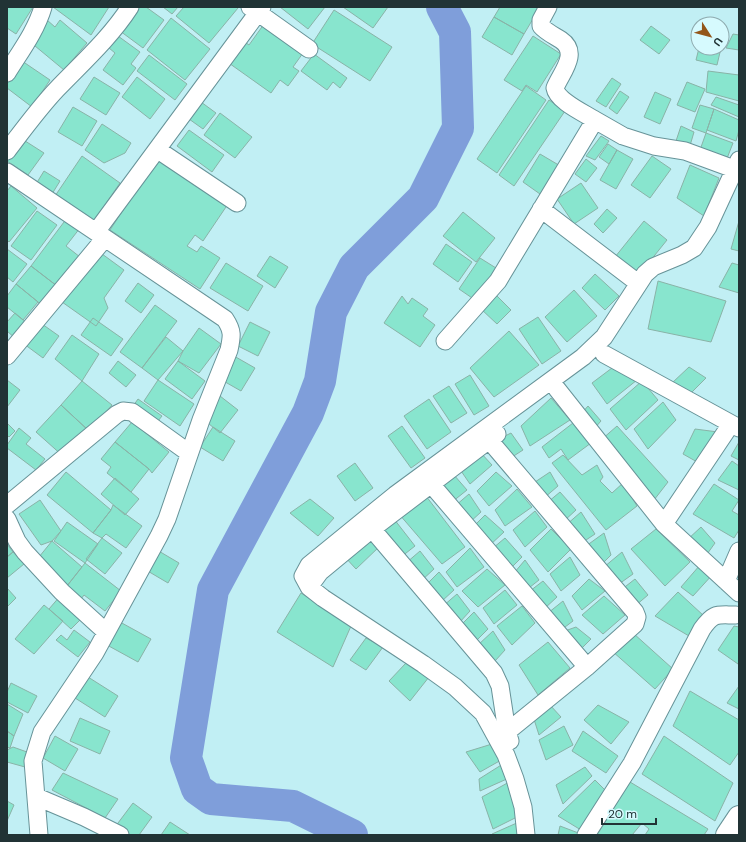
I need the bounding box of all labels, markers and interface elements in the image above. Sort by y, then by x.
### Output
north arrow [690,16,730,56]
text: U [710,35,726,49]
scale bar [602,800,656,826]
text: 20 m [608,806,637,822]

